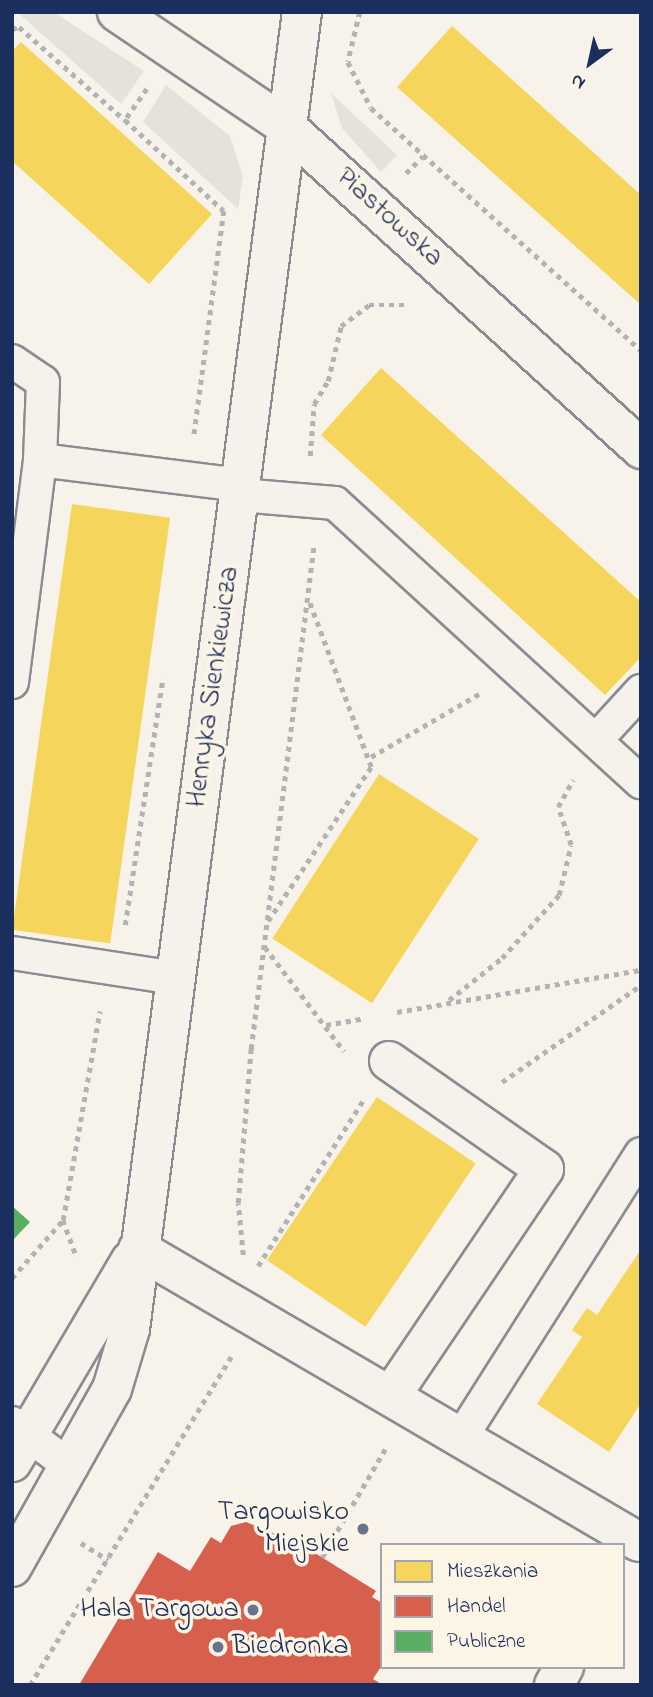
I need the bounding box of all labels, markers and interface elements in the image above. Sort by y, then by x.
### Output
north arrow [555,28,625,98]
text: N [566,66,591,96]
street label: Piastowska [328,161,450,275]
street label: Henryka Sienkiewicza [180,564,248,810]
place label: Targowisko Miejskie [218,1496,349,1562]
marker: Targowisko Miejskie [355,1521,371,1537]
legend [380,1543,625,1669]
text: Mieszkania [447,1557,538,1587]
text: Handel [447,1592,506,1622]
place label: Hala Targowa [80,1593,239,1627]
marker: Hala Targowa [245,1602,261,1618]
text: Publiczne [447,1627,526,1657]
place label: Biedronka [232,1630,349,1664]
marker: Biedronka [210,1639,226,1655]

